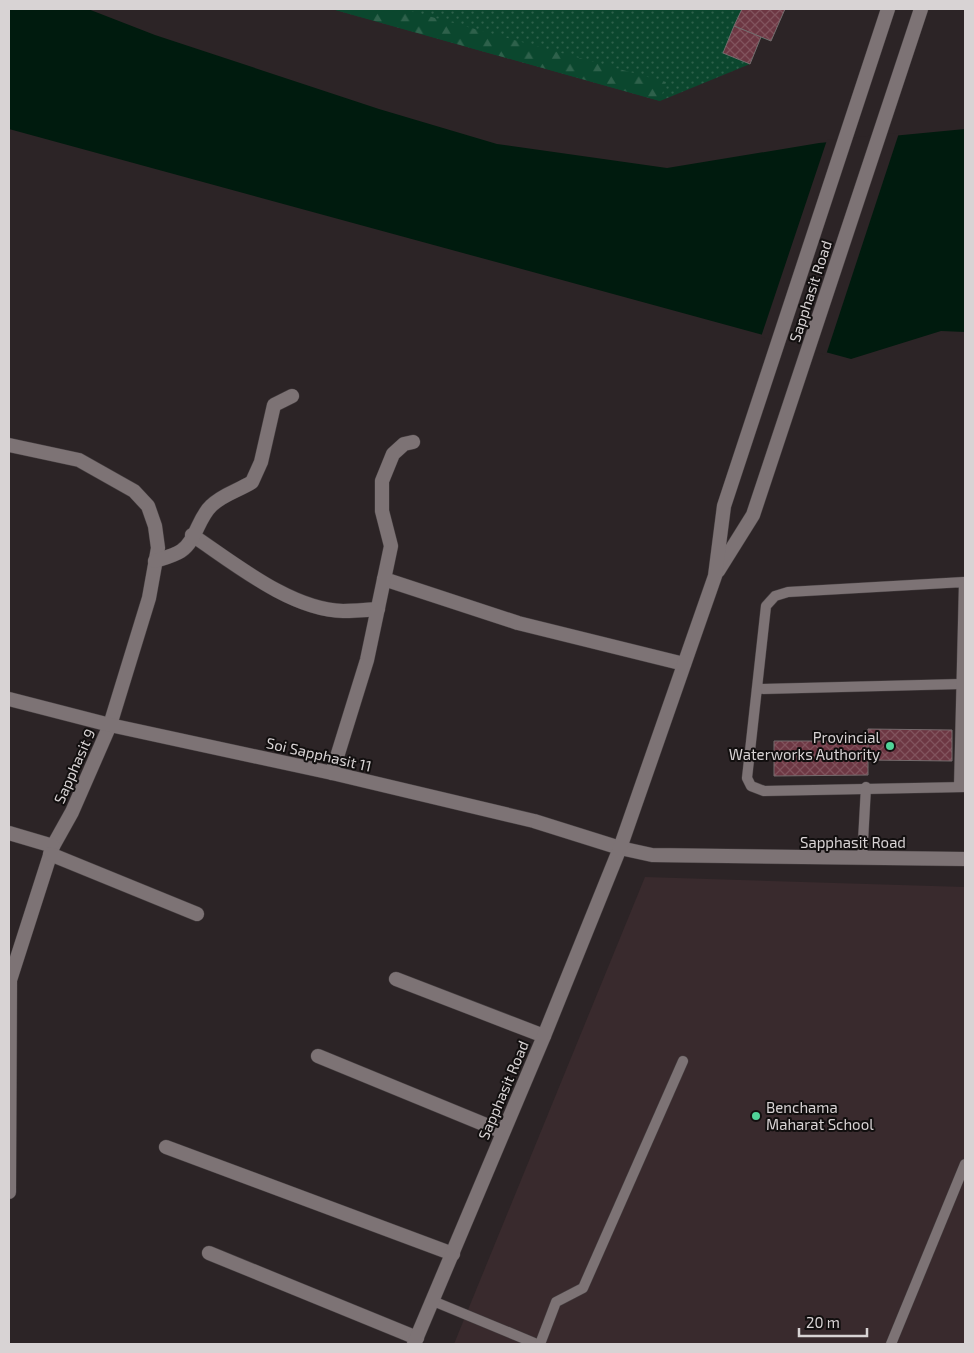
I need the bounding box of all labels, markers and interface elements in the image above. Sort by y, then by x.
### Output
street label: Sapphasit Road [785,238,835,344]
street label: Sapphasit 9 [50,726,98,806]
place label: Provincial Waterworks Authority [729,728,881,763]
street label: Soi Sapphasit 11 [265,733,373,775]
marker: Provincial Waterworks Authority [884,740,896,752]
street label: Sapphasit Road [800,833,906,851]
street label: Sapphasit Road [474,1038,532,1142]
place label: Benchama Maharat School [766,1098,874,1133]
marker: Benchama Maharat School [750,1110,762,1122]
scale bar [799,1306,866,1338]
text: 20 m [806,1313,840,1331]

